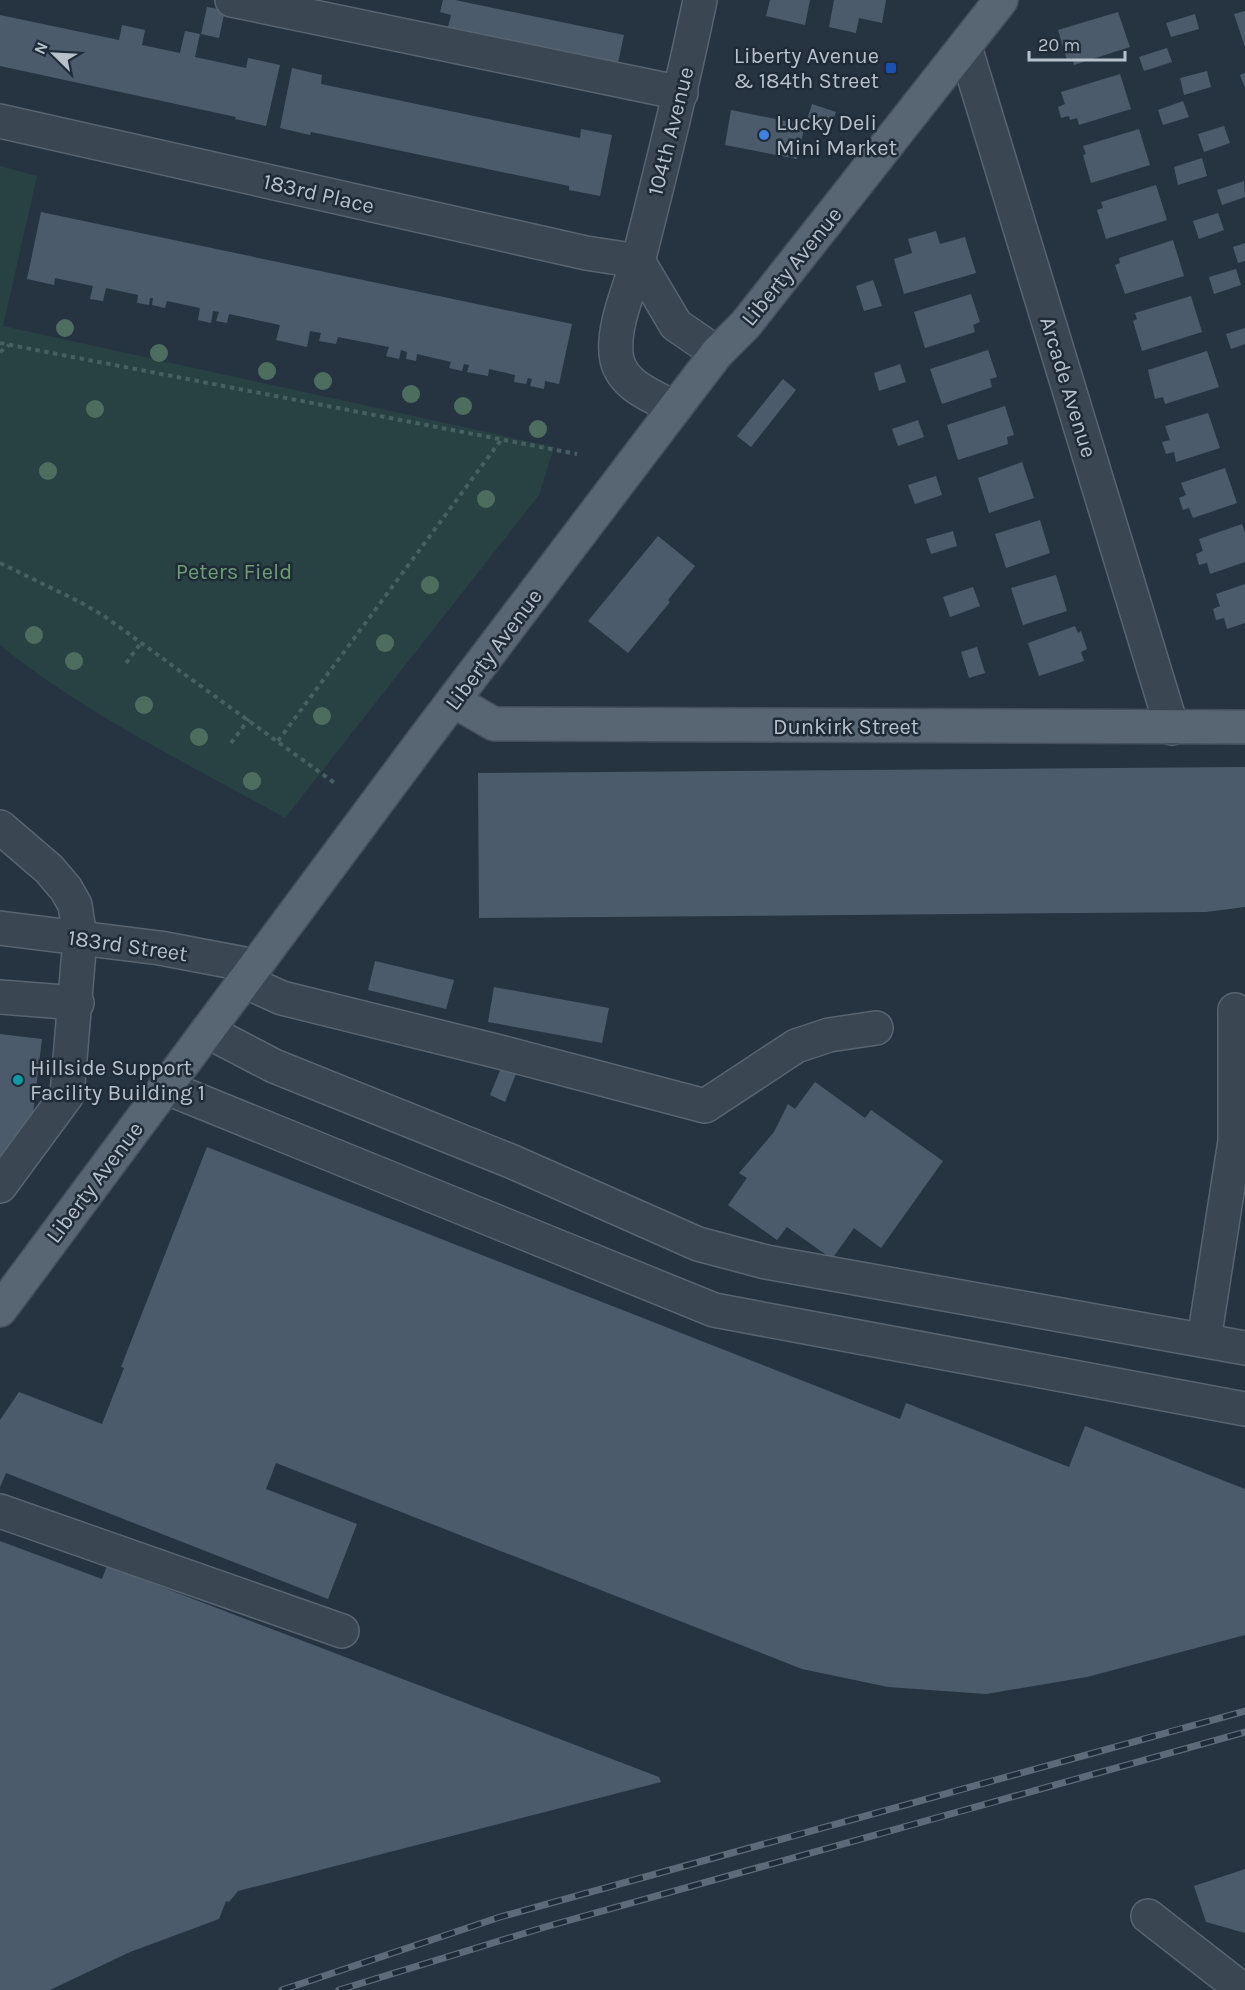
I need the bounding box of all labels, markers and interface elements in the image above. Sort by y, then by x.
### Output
north arrow [24,24,84,84]
scale bar [1029,24,1125,62]
text: 20 m [1038,34,1080,56]
text: N [30,39,52,57]
place label: Liberty Avenue & 184th Street [733,43,879,94]
marker: Liberty Avenue & 184th Street [884,61,898,75]
street label: 104th Avenue [642,64,700,198]
place label: Lucky Deli Mini Market [776,110,897,161]
marker: Lucky Deli Mini Market [757,128,771,142]
street label: 183rd Place [261,169,377,219]
street label: Liberty Avenue [736,202,848,331]
street label: Arcade Avenue [1034,314,1102,461]
park label: Peters Field [176,559,292,585]
street label: Liberty Avenue [440,584,548,715]
street label: Dunkirk Street [773,714,919,740]
street label: 183rd Street [66,925,189,967]
place label: Hillside Support Facility Building 1 [30,1055,205,1106]
marker: Hillside Support Facility Building 1 [11,1073,25,1087]
street label: Liberty Avenue [41,1117,149,1248]

